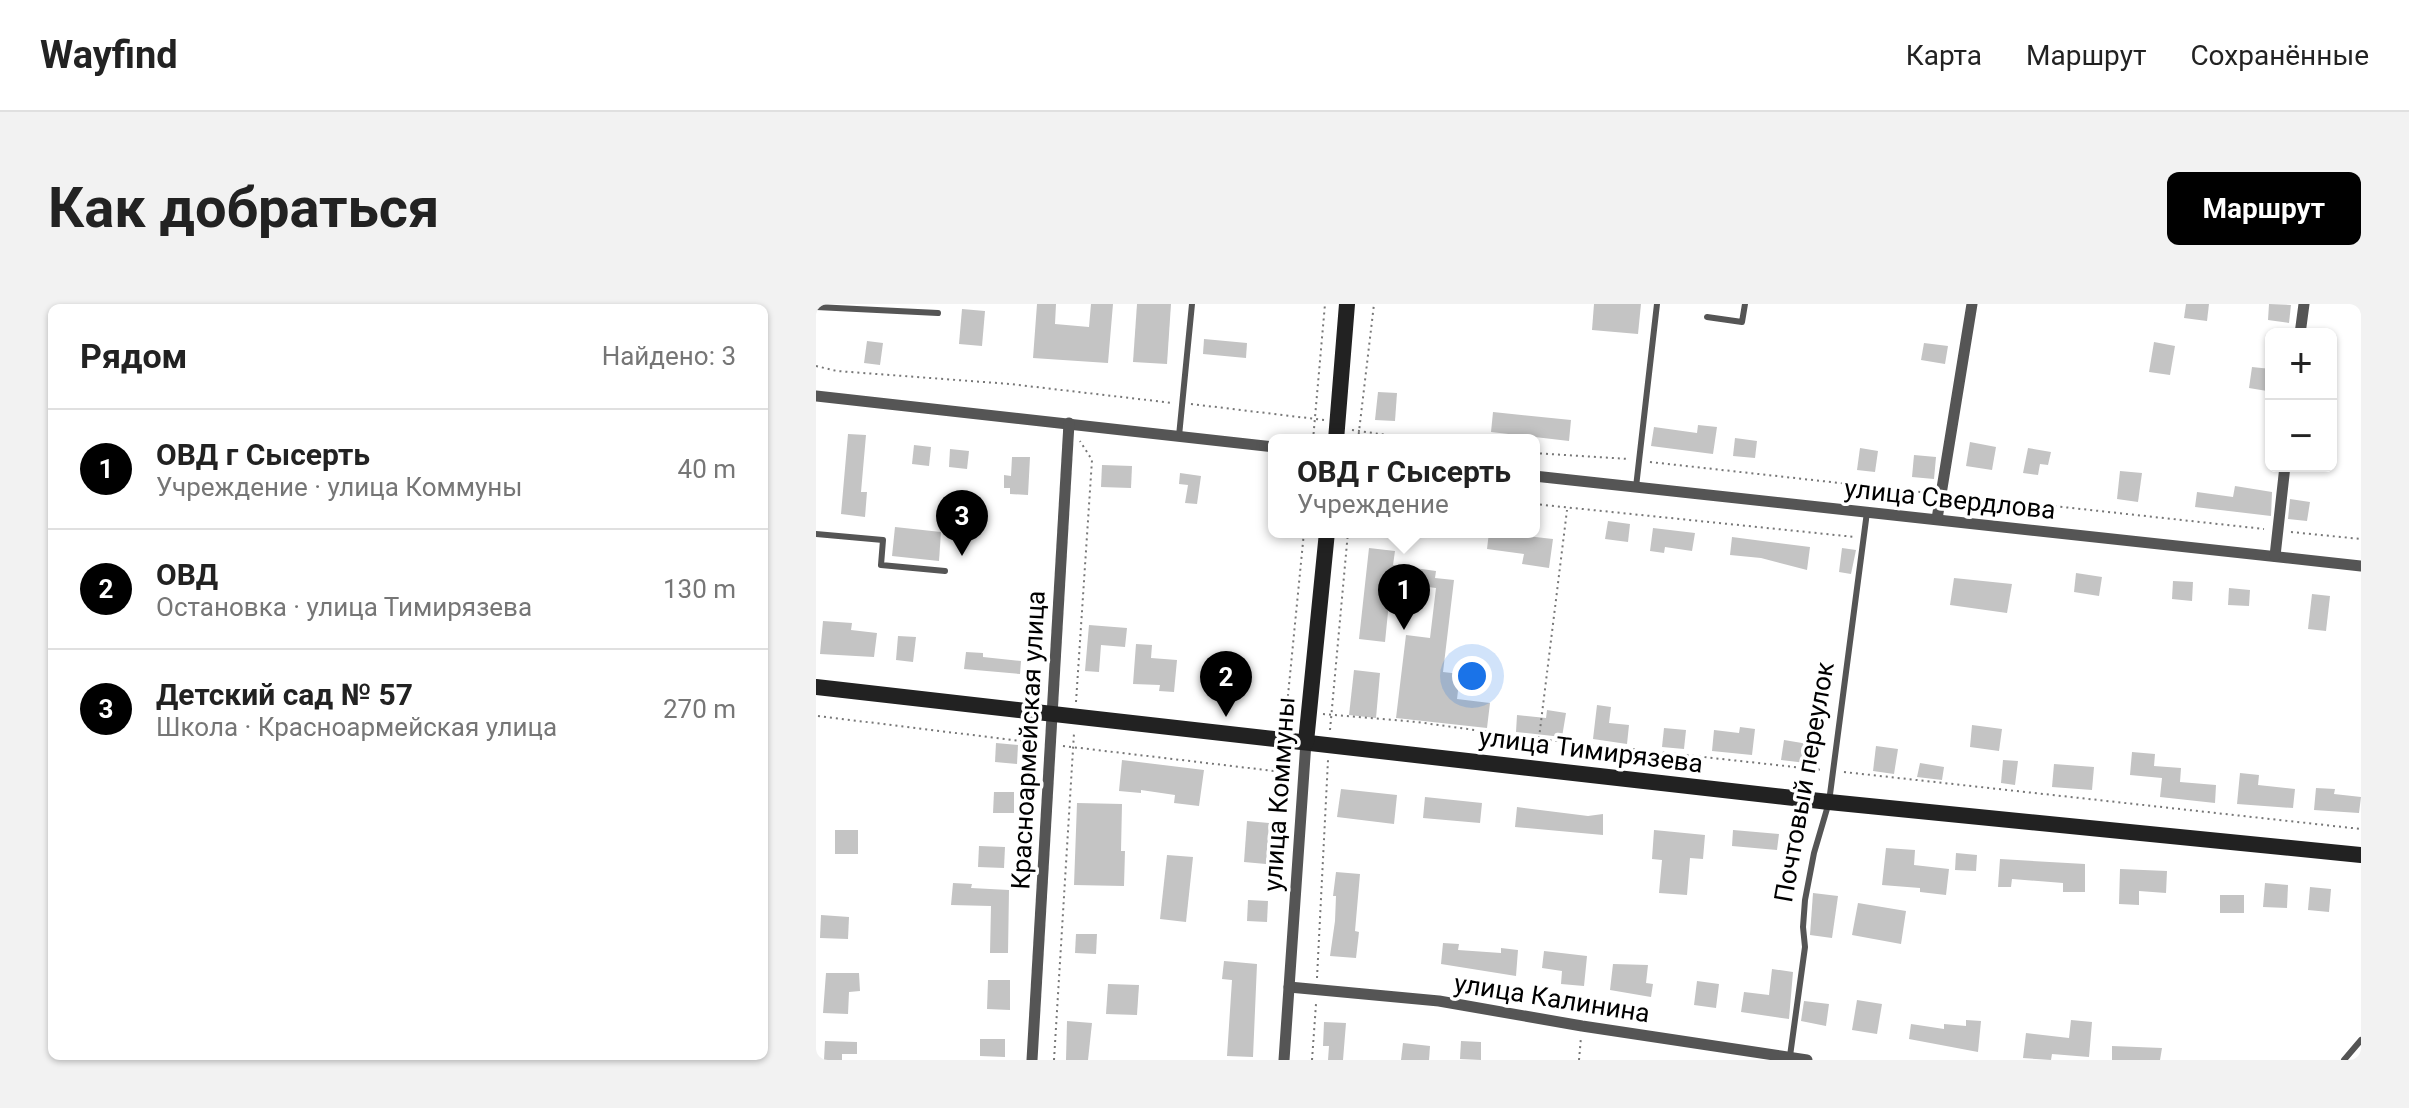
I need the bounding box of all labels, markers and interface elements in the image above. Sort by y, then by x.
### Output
text: Wayfind [40,33,178,77]
text: Карта [1906,39,1982,72]
text: Маршрут [2026,39,2146,72]
text: Сохранённые [2190,39,2369,72]
button: Маршрут [2167,172,2361,245]
text: Как добраться [48,175,439,241]
map controls [2265,328,2337,472]
button: + [2265,328,2337,400]
text: Рядом [80,336,187,376]
text: Найдено: 3 [602,341,736,371]
button: − [2265,400,2337,472]
popup [1268,434,1540,538]
text: ОВД г Сысерть [156,437,370,472]
text: 1 [99,454,113,484]
text: 40 m [678,454,736,484]
text: ОВД г Сысерть [1297,454,1511,489]
text: Учреждение · улица Коммуны [156,472,523,502]
street label: улица Свердлова [1843,473,2057,525]
text: Учреждение [1297,489,1449,519]
pin: 3 [936,490,988,556]
text: ОВД [156,557,218,592]
pin: 1 [1378,564,1430,630]
text: 2 [99,574,113,604]
text: 130 m [663,574,736,604]
street label: Красноармейская улица [1005,590,1051,890]
text: Остановка · улица Тимирязева [156,592,532,622]
pin: 2 [1200,651,1252,717]
your location [1452,656,1492,696]
street label: Почтовый переулок [1768,659,1840,905]
text: Детский сад № 57 [156,677,413,712]
text: 3 [99,694,113,724]
text: 270 m [663,694,736,724]
street label: улица Коммуны [1257,696,1301,892]
text: Школа · Красноармейская улица [156,712,557,742]
street label: улица Тимирязева [1477,721,1705,779]
street label: улица Калинина [1452,968,1652,1028]

